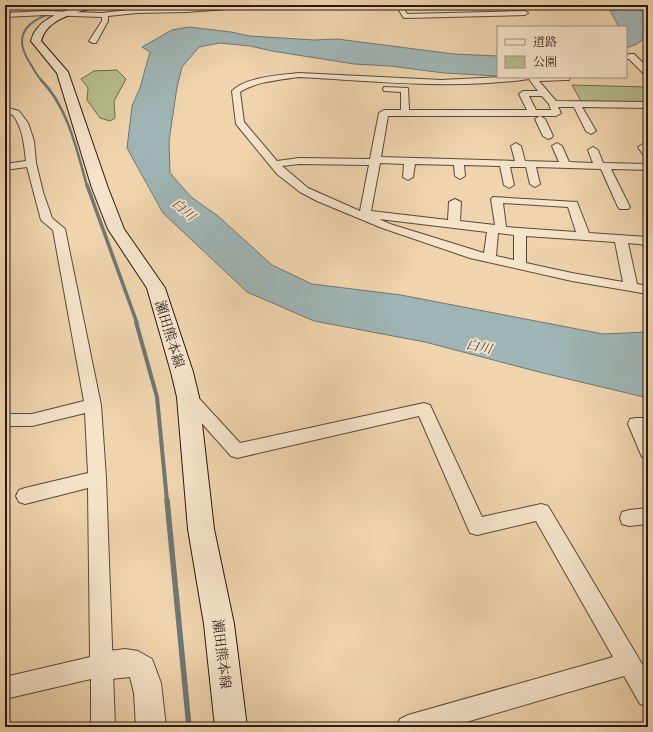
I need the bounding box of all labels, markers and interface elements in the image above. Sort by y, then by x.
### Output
legend [497,26,627,78]
text: 道路 [533,35,557,49]
text: 公園 [533,55,557,69]
water label: 白川 [168,195,200,226]
street label: 瀬田熊本線 [151,298,188,370]
water label: 白川 [464,336,495,358]
street label: 瀬田熊本線 [209,618,234,690]

